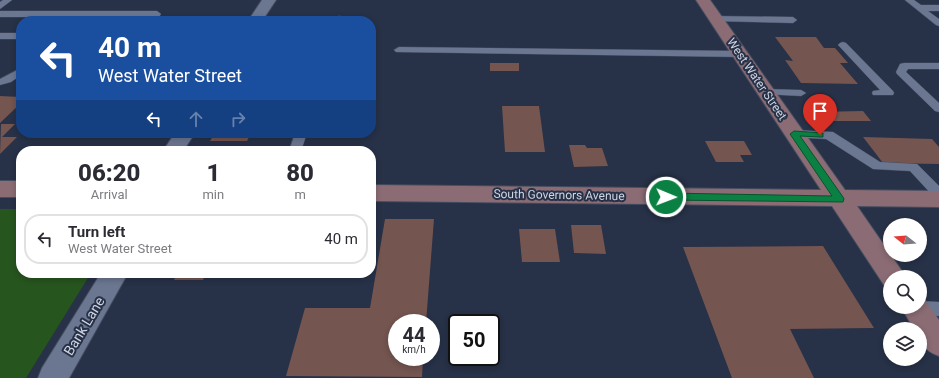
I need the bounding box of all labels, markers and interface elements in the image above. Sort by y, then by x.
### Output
text: 40 m [98,31,161,64]
icon: left [32,32,84,84]
street label: West Water Street [724,35,790,123]
text: West Water Street [98,65,242,86]
pin [803,94,837,135]
icon: arrive [809,100,831,122]
icon: left [143,108,165,130]
icon: ahead [185,108,207,130]
icon: right [227,108,249,130]
text: 06:20 [78,159,140,187]
text: 1 [206,159,220,187]
text: 80 [286,159,314,187]
position arrow [645,176,687,218]
text: Arrival [91,187,128,202]
text: min [202,187,224,202]
text: m [294,187,306,202]
street label: South Governors Avenue [493,187,625,203]
north arrow [883,218,927,262]
map controls [883,218,927,366]
text: Turn left [68,223,125,241]
icon: left [34,228,56,250]
text: 40 m [324,230,358,248]
text: West Water Street [68,241,172,256]
button: search [883,270,927,314]
street label: Bank Lane [60,294,108,358]
speed limit sign: 50 [448,314,500,366]
button: layers [883,322,927,366]
text: 44 [403,323,425,347]
text: km/h [402,344,426,355]

